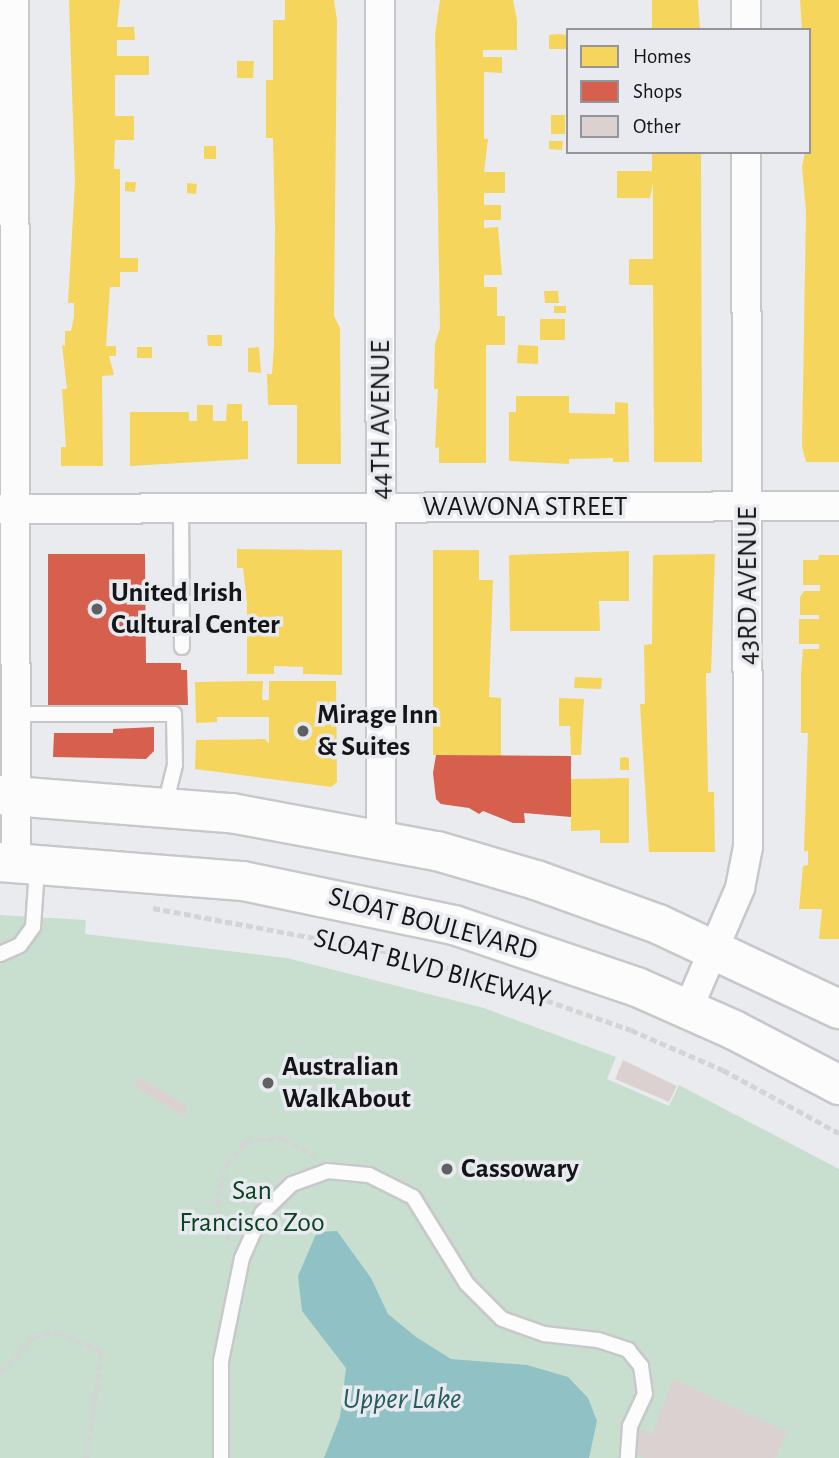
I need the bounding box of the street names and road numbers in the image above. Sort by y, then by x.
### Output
street label: 44TH AVENUE [364,340,398,500]
street label: WAWONA STREET [423,490,627,524]
street label: 43RD AVENUE [731,507,765,665]
street label: SLOAT BOULEVARD [325,880,541,968]
street label: SLOAT BLVD BIKEWAY [310,921,554,1017]

